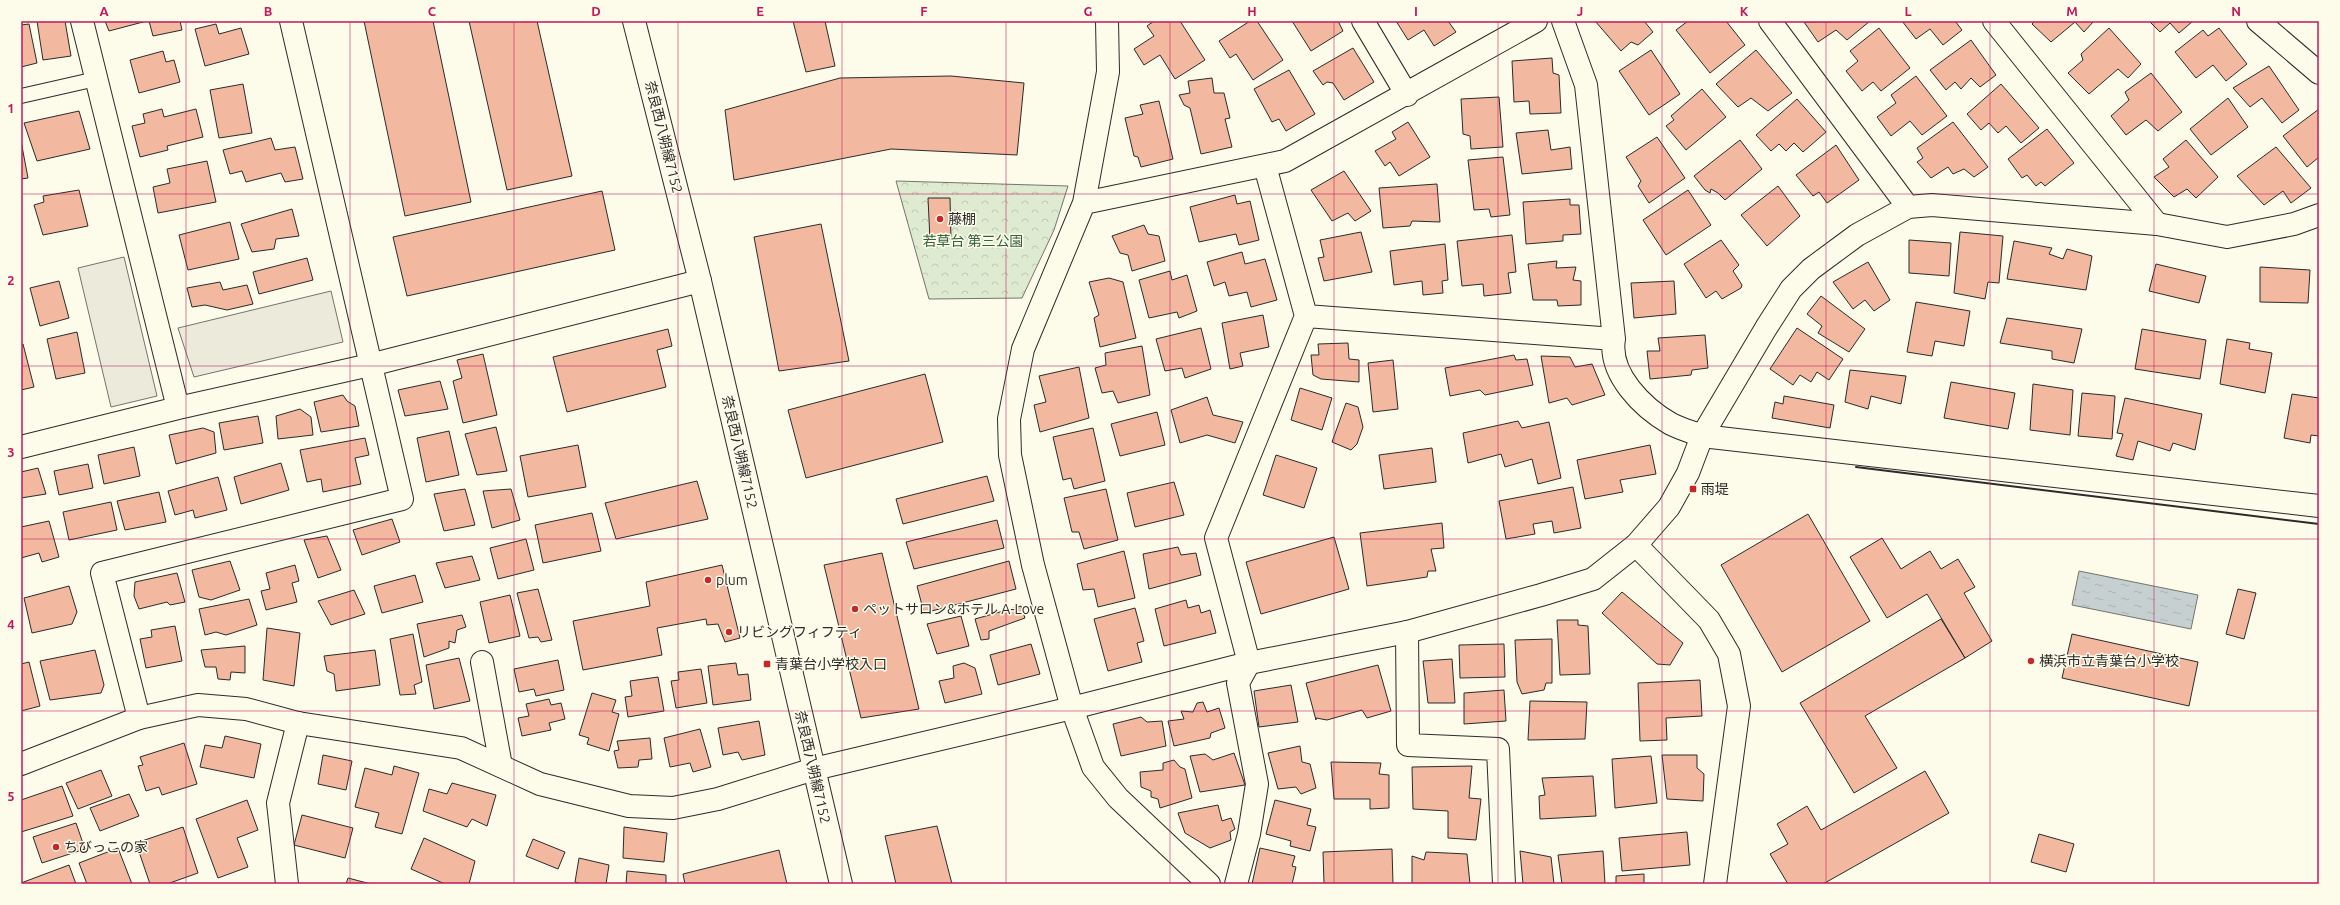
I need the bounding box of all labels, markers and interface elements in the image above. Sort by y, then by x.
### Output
text: A [99,4,109,18]
text: B [264,4,273,18]
text: C [428,4,437,18]
text: D [591,4,601,18]
text: E [756,4,764,18]
text: F [920,4,928,18]
text: G [1084,4,1093,18]
text: H [1247,4,1257,18]
text: I [1414,4,1418,18]
text: J [1577,4,1583,18]
text: K [1740,4,1749,18]
text: L [1904,4,1912,18]
text: M [2066,4,2078,18]
text: N [2231,4,2241,18]
street label: 奈良西八朔線7152 [642,79,686,195]
text: 1 [7,101,15,115]
place label: 藤棚 [948,211,976,227]
marker: 藤棚 [935,214,945,224]
park label: 若草台 第三公園 [922,233,1024,249]
text: 2 [7,273,15,287]
street label: 奈良西八朔線7152 [719,394,761,510]
text: 3 [7,445,15,459]
place label: 雨堤 [1701,481,1729,497]
marker: 雨堤 [1688,484,1698,494]
place label: plum [716,572,748,588]
marker: plum [703,575,713,585]
place label: ペットサロン&ホテル A-Love [863,601,1044,617]
marker: ペットサロン&ホテル A-Love [850,604,860,614]
text: 4 [7,617,15,631]
place label: リビングフィフティ [737,624,862,640]
marker: リビングフィフティ [724,627,734,637]
place label: 横浜市立青葉台小学校 [2039,653,2179,669]
place label: 青葉台小学校入口 [775,656,887,672]
marker: 横浜市立青葉台小学校 [2026,656,2036,666]
marker: 青葉台小学校入口 [762,659,772,669]
street label: 奈良西八朔線7152 [792,709,834,825]
text: 5 [7,789,15,803]
place label: ちびっこの家 [64,839,148,855]
marker: ちびっこの家 [51,842,61,852]

